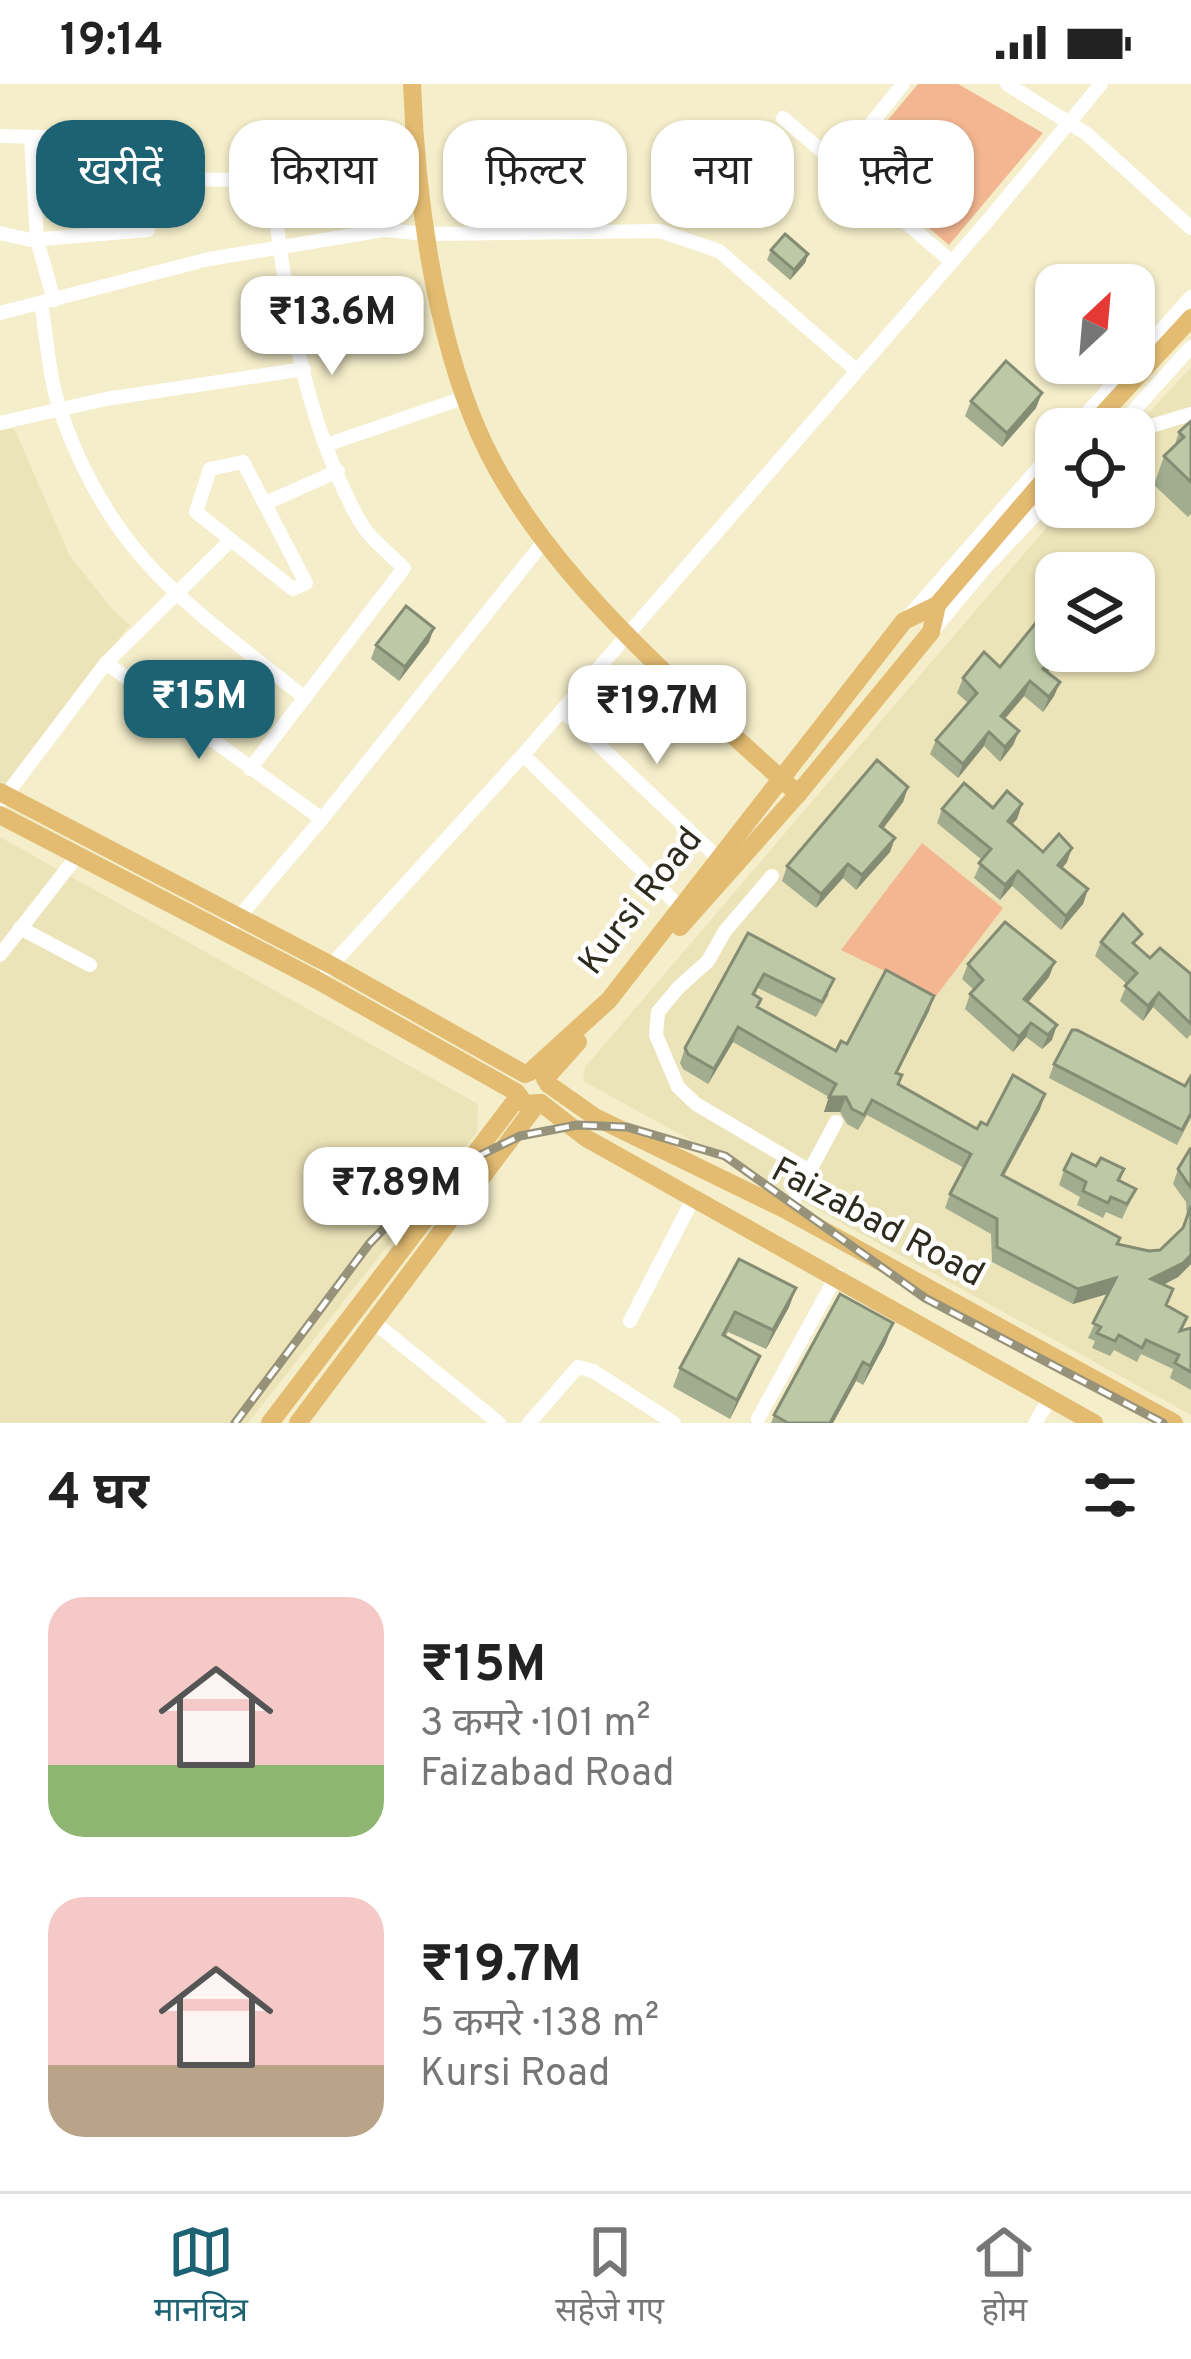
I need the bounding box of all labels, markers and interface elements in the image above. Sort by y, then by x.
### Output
text: 19:14 [60,14,164,71]
chip: खरीदें [36,120,205,228]
chip: किराया [229,120,419,228]
chip: फ़िल्टर [443,120,627,228]
chip: नया [651,120,794,228]
chip: फ़्लैट [818,120,974,228]
north arrow [1035,264,1155,384]
map controls [1035,264,1155,672]
pin: ₹13.6M [234,276,430,378]
text: ₹13.6M [268,290,396,339]
button: locate [1035,408,1155,528]
button: layers [1035,552,1155,672]
pin: ₹15M [128,660,270,762]
pin: ₹19.7M [559,665,755,767]
text: ₹15M [151,674,247,723]
text: ₹19.7M [595,679,719,728]
street label: Kursi Road [570,819,714,985]
pin: ₹7.89M [298,1147,494,1249]
street label: Faizabad Road [763,1149,991,1299]
text: ₹7.89M [330,1161,462,1210]
icon: filters [1077,1462,1143,1528]
text: 4 घर [48,1463,149,1528]
text: ₹15M [420,1635,546,1700]
icon: home [144,1645,288,1789]
text: 3 कमरे · 101 m² [420,1701,651,1750]
text: Faizabad Road [420,1751,674,1800]
text: ₹19.7M [420,1935,582,2000]
icon: home [144,1945,288,2089]
text: 5 कमरे · 138 m² [420,2001,659,2050]
text: Kursi Road [420,2051,610,2100]
tab: मानचित्र [154,2219,248,2334]
tab: सहेजे गए [555,2219,664,2334]
tab: होम [971,2219,1037,2334]

